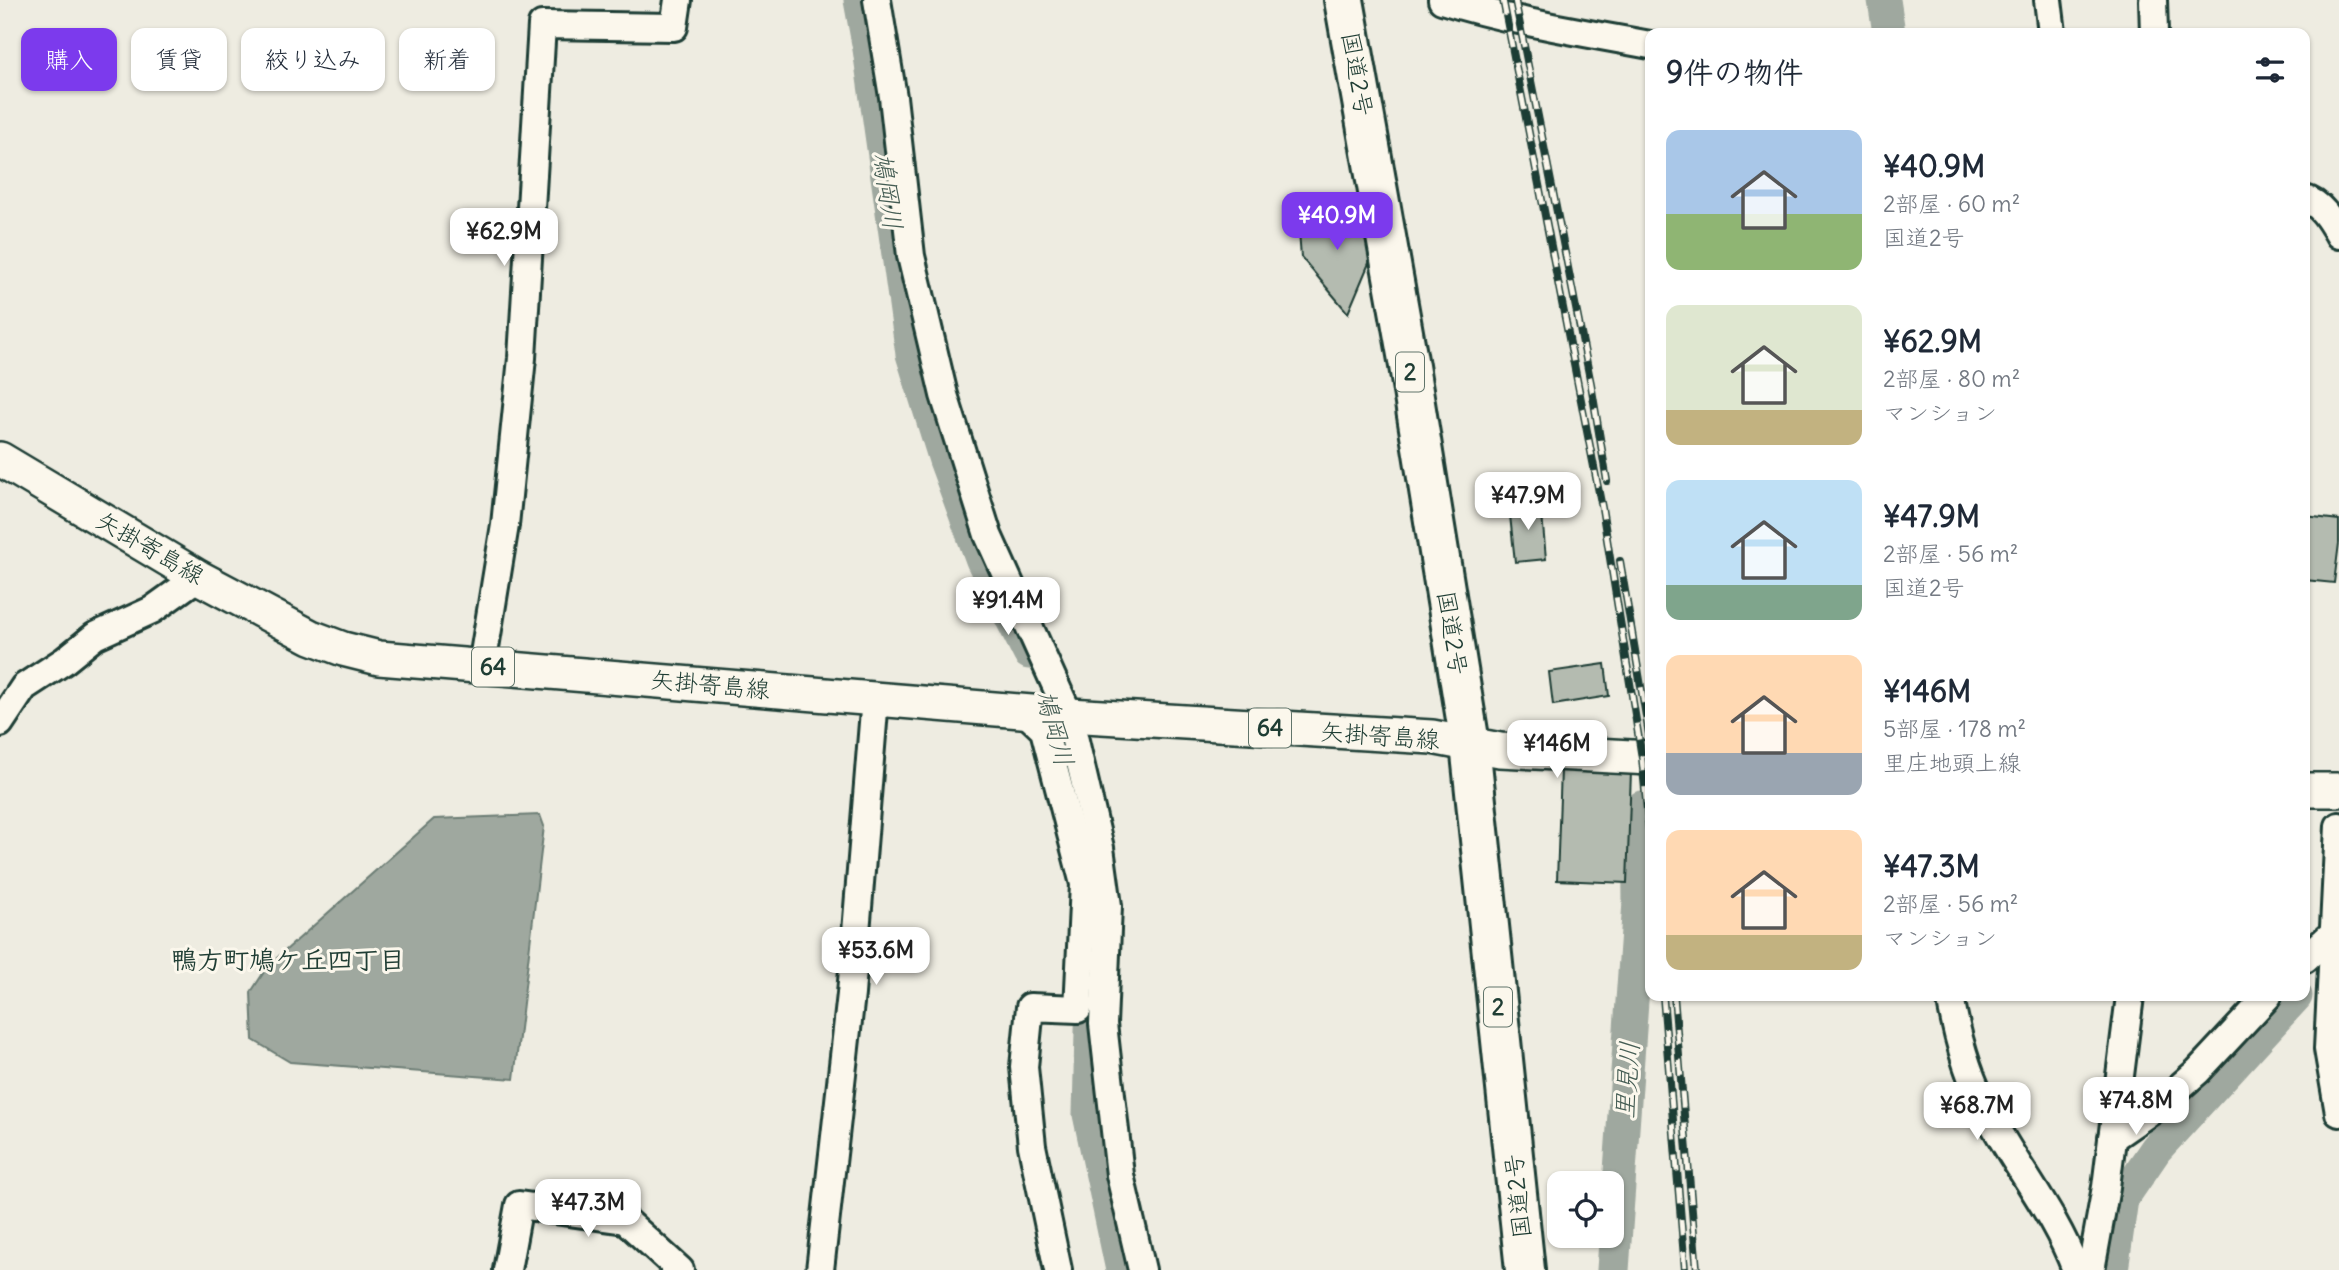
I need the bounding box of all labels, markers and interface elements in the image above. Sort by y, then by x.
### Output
chip: 購入 [21,28,117,91]
chip: 賃貸 [131,28,227,91]
chip: 絞り込み [241,28,385,91]
chip: 新着 [399,28,495,91]
street label: 国道2号 [1336,29,1380,118]
icon: filters [2251,51,2289,89]
text: 9件の物件 [1666,53,1803,91]
text: ¥40.9M [1883,147,1985,185]
water label: 鳩岡川 [867,150,910,232]
icon: home [1722,158,1806,242]
text: 2部屋 · 60 m² [1883,189,2020,218]
pin: ¥40.9M [1280,192,1394,252]
text: ¥40.9M [1298,200,1376,229]
pin: ¥62.9M [447,208,561,268]
text: ¥62.9M [466,216,542,245]
text: 国道2号 [1883,223,1965,252]
text: ¥62.9M [1883,322,1982,360]
icon: home [1722,333,1806,417]
road number: 2 [1396,352,1424,392]
text: 2部屋 · 80 m² [1883,364,2020,393]
text: マンション [1883,398,1997,427]
pin: ¥47.9M [1471,472,1585,532]
text: ¥47.9M [1491,480,1565,509]
text: ¥47.9M [1883,497,1980,535]
street label: 矢掛寄島線 [91,504,210,590]
icon: home [1722,508,1806,592]
text: 2部屋 · 56 m² [1883,539,2018,568]
text: 国道2号 [1883,573,1965,602]
pin: ¥91.4M [951,578,1065,637]
text: ¥91.4M [972,585,1044,614]
street label: 国道2号 [1432,588,1474,677]
road number: 64 [472,648,514,687]
street label: 矢掛寄島線 [649,664,771,704]
text: ¥146M [1883,672,1971,710]
icon: home [1722,683,1806,767]
water label: 鳩岡川 [1029,686,1082,770]
road number: 64 [1249,708,1291,748]
text: 5部屋 · 178 m² [1883,714,2026,743]
street label: 矢掛寄島線 [1319,716,1441,754]
pin: ¥146M [1508,720,1606,780]
text: ¥146M [1523,728,1591,757]
text: 里庄地頭上線 [1883,748,2021,777]
text: ¥47.3M [1883,847,1980,885]
icon: home [1722,858,1806,942]
text: 2部屋 · 56 m² [1883,889,2018,918]
text: マンション [1883,923,1997,952]
pin: ¥53.6M [819,928,933,987]
text: ¥53.6M [838,935,914,964]
district label: 鴨方町鳩ケ丘四丁目 [171,943,405,976]
road number: 2 [1484,988,1512,1026]
water label: 里見川 [1607,1040,1646,1120]
pin: ¥74.8M [2079,1078,2193,1137]
pin: ¥68.7M [1920,1082,2034,1142]
text: ¥74.8M [2099,1085,2173,1114]
text: ¥68.7M [1940,1090,2014,1119]
street label: 国道2号 [1498,1152,1536,1240]
map controls [1547,1171,1624,1248]
button: locate [1547,1171,1624,1248]
pin: ¥47.3M [531,1180,645,1239]
text: ¥47.3M [551,1187,625,1216]

